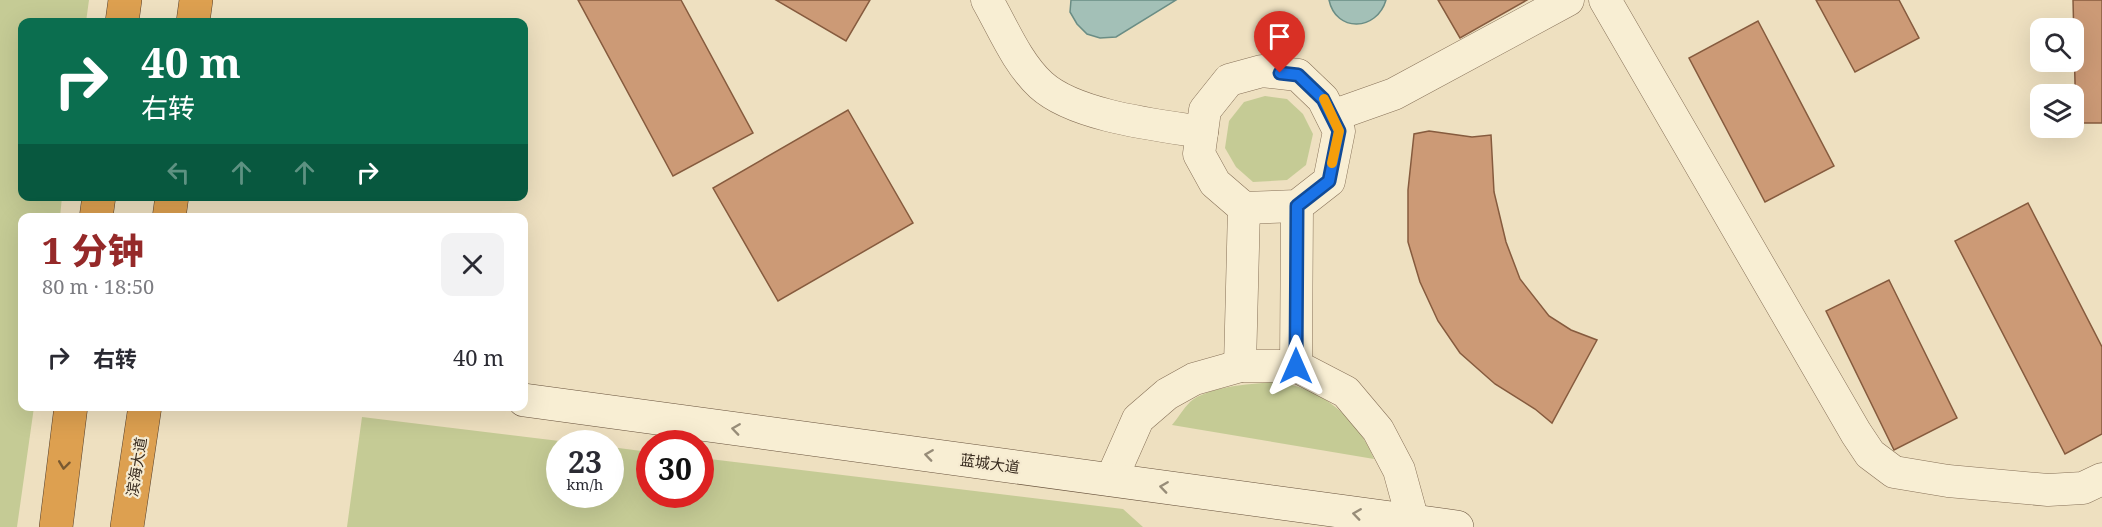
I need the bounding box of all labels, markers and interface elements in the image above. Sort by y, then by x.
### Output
pin [1254,11,1305,73]
map controls [2030,18,2084,138]
button: search [2030,18,2084,72]
icon: arrive [1263,20,1296,53]
text: 40 m [141,33,241,90]
icon: right [42,42,120,120]
button: layers [2030,84,2084,138]
text: 右转 [141,89,195,126]
icon: left [162,156,195,189]
icon: ahead [225,156,258,189]
icon: ahead [288,156,321,189]
icon: right [351,156,384,189]
text: 1 分钟 [42,226,144,275]
button: close [441,233,504,296]
text: 80 m · 18:50 [42,273,154,300]
position arrow [1264,334,1328,398]
icon: right [42,341,75,374]
text: 40 m [453,342,504,372]
text: 右转 [93,343,137,373]
one-way arrow [732,423,741,435]
speed limit sign: 30 [636,430,714,508]
street label: 滨海大道 [121,436,151,498]
text: 23 [568,441,602,482]
one-way arrow [925,449,934,461]
street label: 蓝城大道 [959,449,1021,477]
one-way arrow [58,460,70,469]
text: km/h [567,474,603,494]
one-way arrow [1160,481,1169,494]
one-way arrow [1353,508,1362,520]

